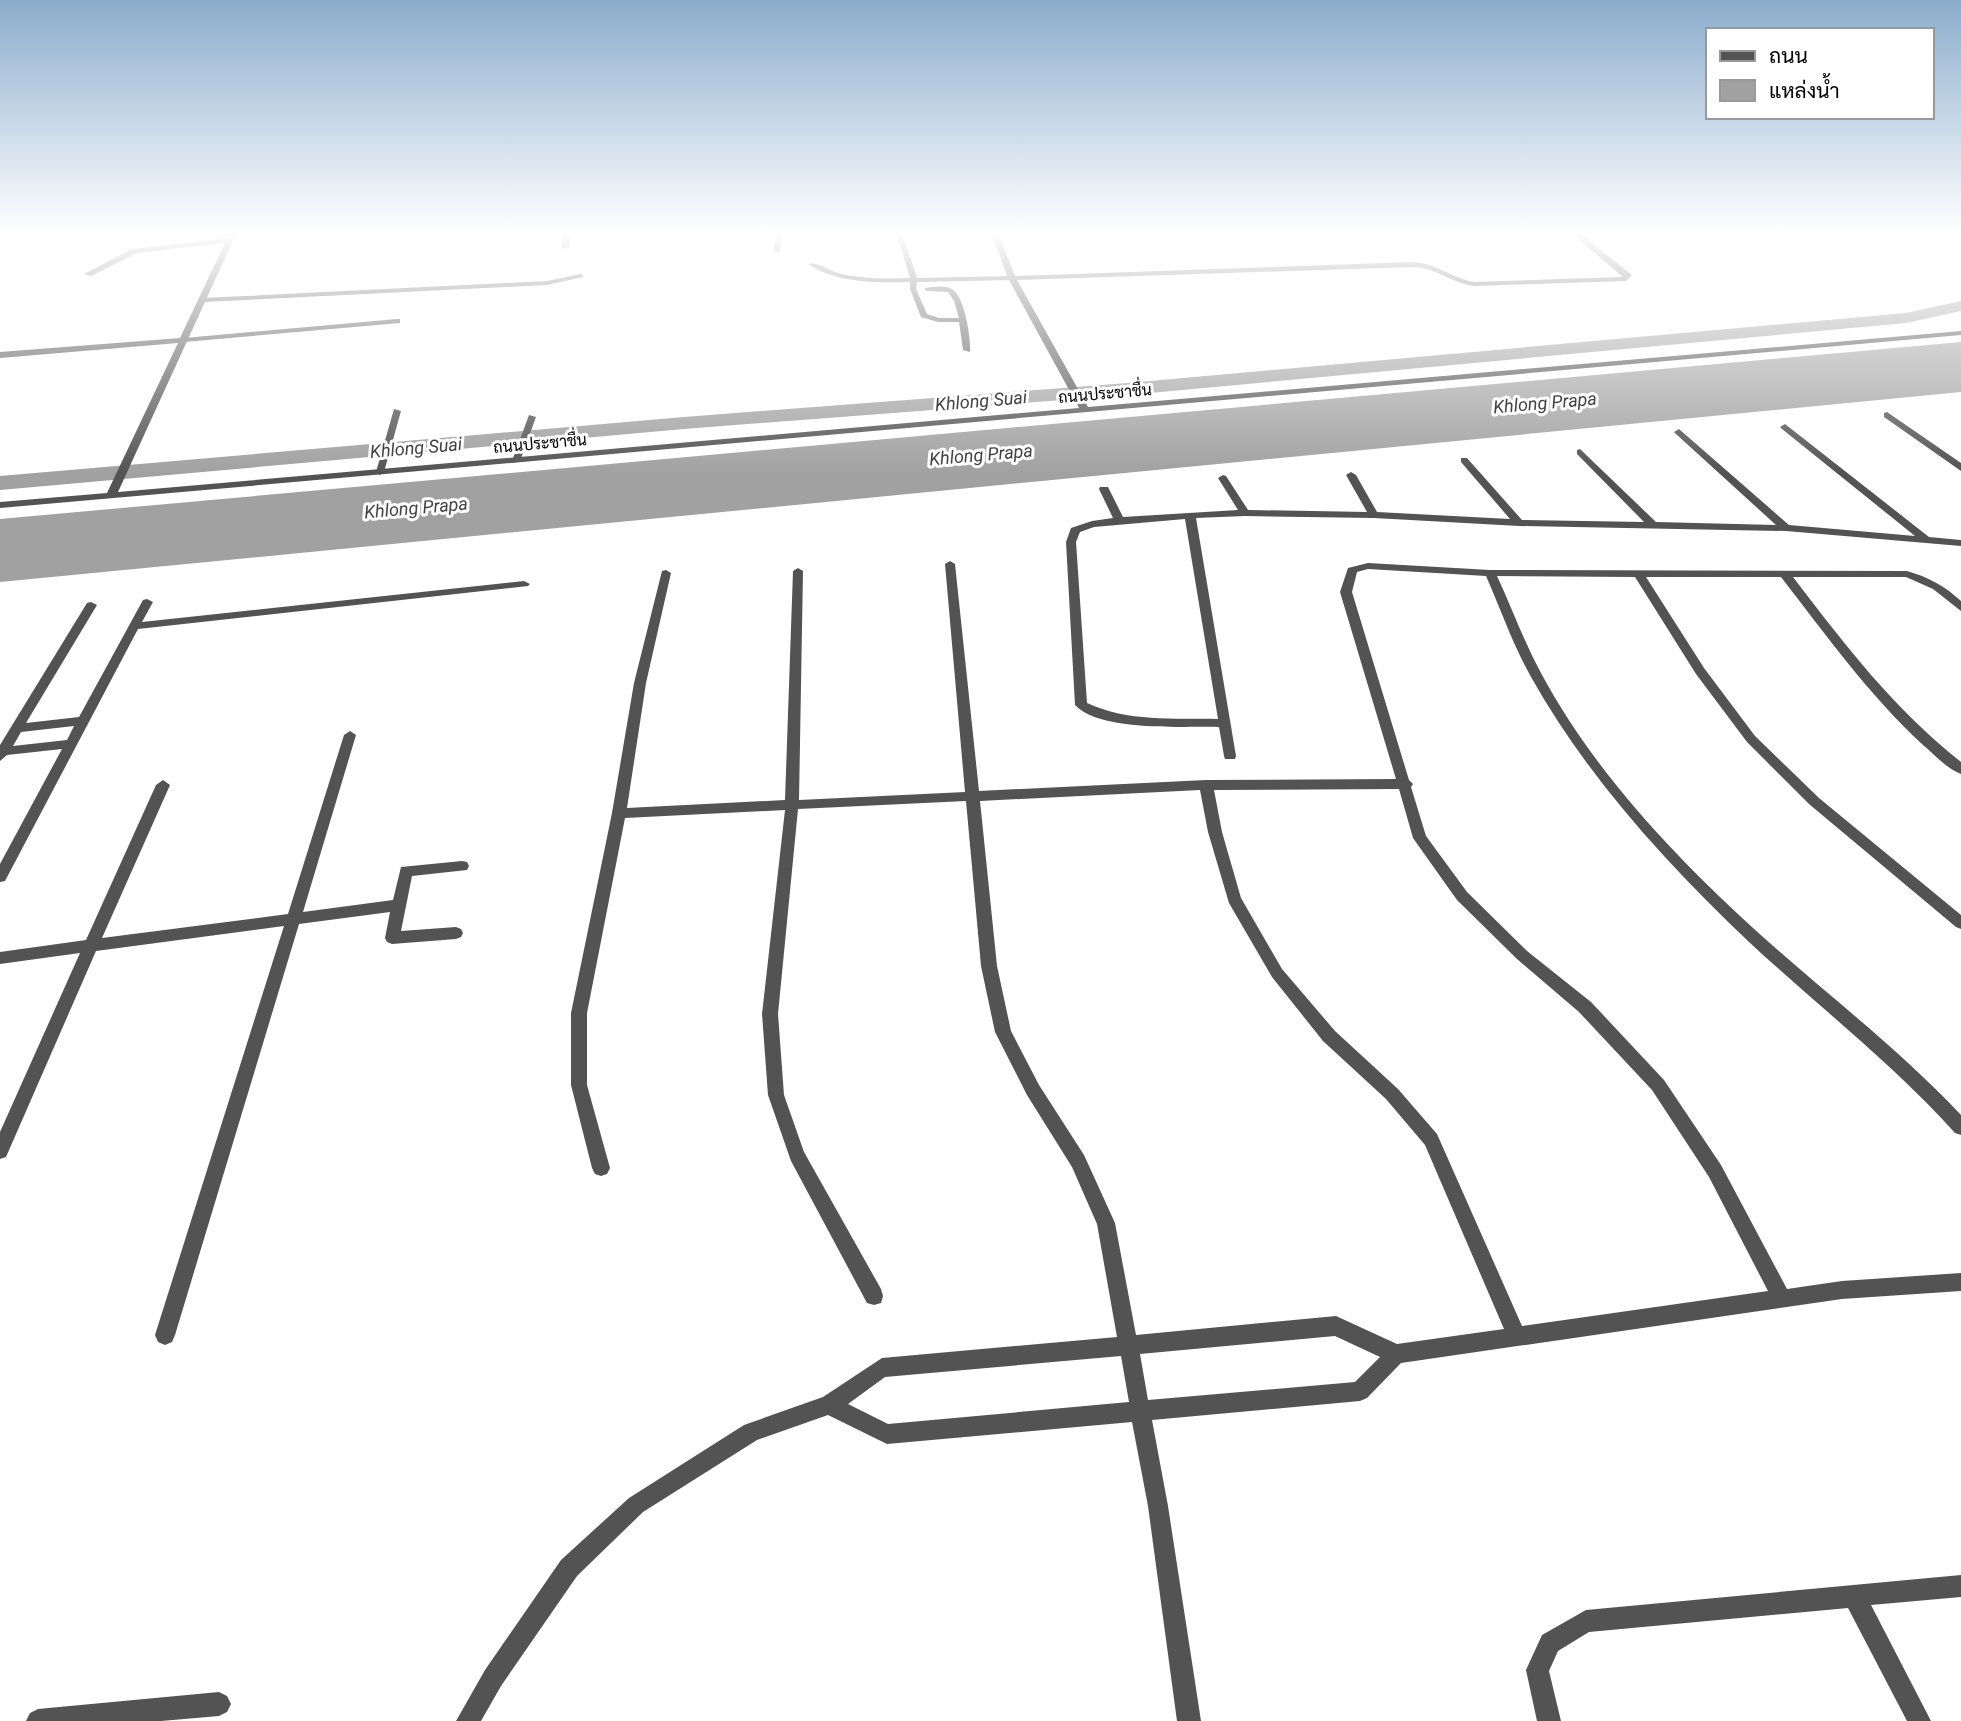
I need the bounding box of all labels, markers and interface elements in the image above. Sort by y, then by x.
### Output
legend [1706,28,1933,119]
text: ถนน [1769,44,1808,68]
text: แหล่งน้ำ [1769,73,1840,103]
street label: ถนนประชาชื่น [1057,375,1153,407]
water label: Khlong Suai [934,386,1029,415]
water label: Khlong Prapa [1492,388,1598,417]
street label: ถนนประชาชื่น [492,425,588,457]
water label: Khlong Suai [369,433,464,462]
water label: Khlong Prapa [928,440,1034,469]
water label: Khlong Prapa [363,493,469,522]

